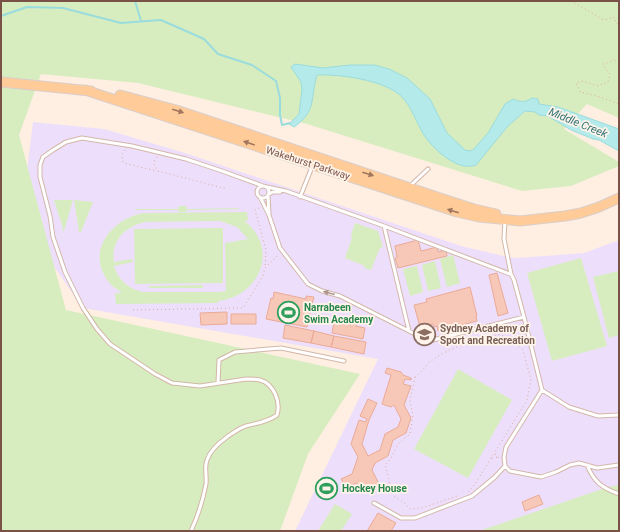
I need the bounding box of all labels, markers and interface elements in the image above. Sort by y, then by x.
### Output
water label: Middle Creek [547,105,610,141]
one-way arrow [172,108,184,114]
one-way arrow [243,140,255,146]
street label: Wakehurst Parkway [265,144,352,182]
one-way arrow [363,171,375,177]
one-way arrow [447,208,459,214]
one-way arrow [323,290,335,296]
sports icon: Narrabeen Swim Academy [276,300,302,326]
place label: Narrabeen Swim Academy [304,302,374,325]
school or university icon: Sydney Academy of Sport and Recreation [412,321,438,347]
place label: Sydney Academy of Sport and Recreation [440,323,535,346]
sports icon: Hockey House [313,475,339,501]
place label: Hockey House [342,483,407,494]

